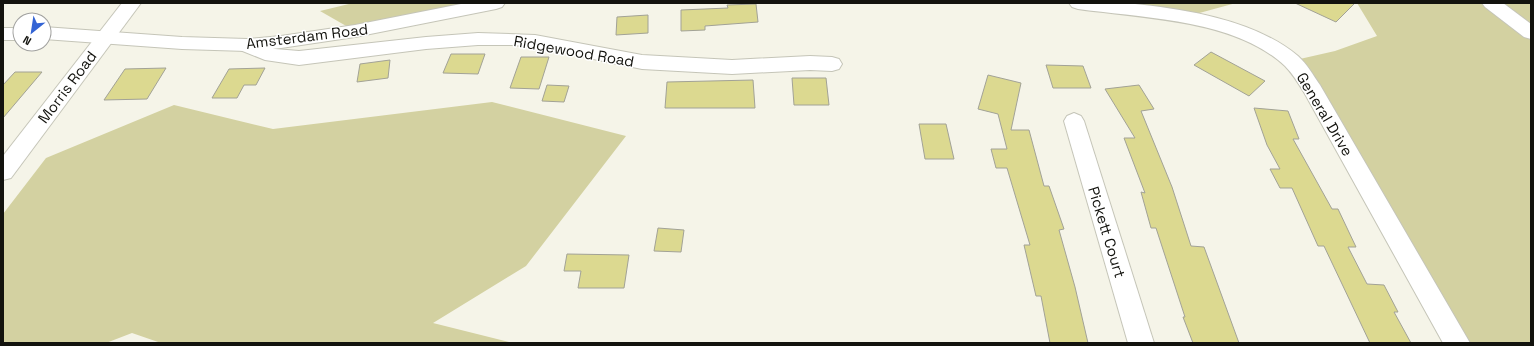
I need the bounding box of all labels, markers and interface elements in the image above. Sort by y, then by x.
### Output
north arrow [12,12,52,52]
street label: Amsterdam Road [245,19,369,53]
street label: Ridgewood Road [512,31,636,71]
text: N [20,33,34,49]
street label: Morris Road [34,47,100,127]
street label: General Drive [1293,69,1357,159]
street label: Pickett Court [1084,184,1130,280]

